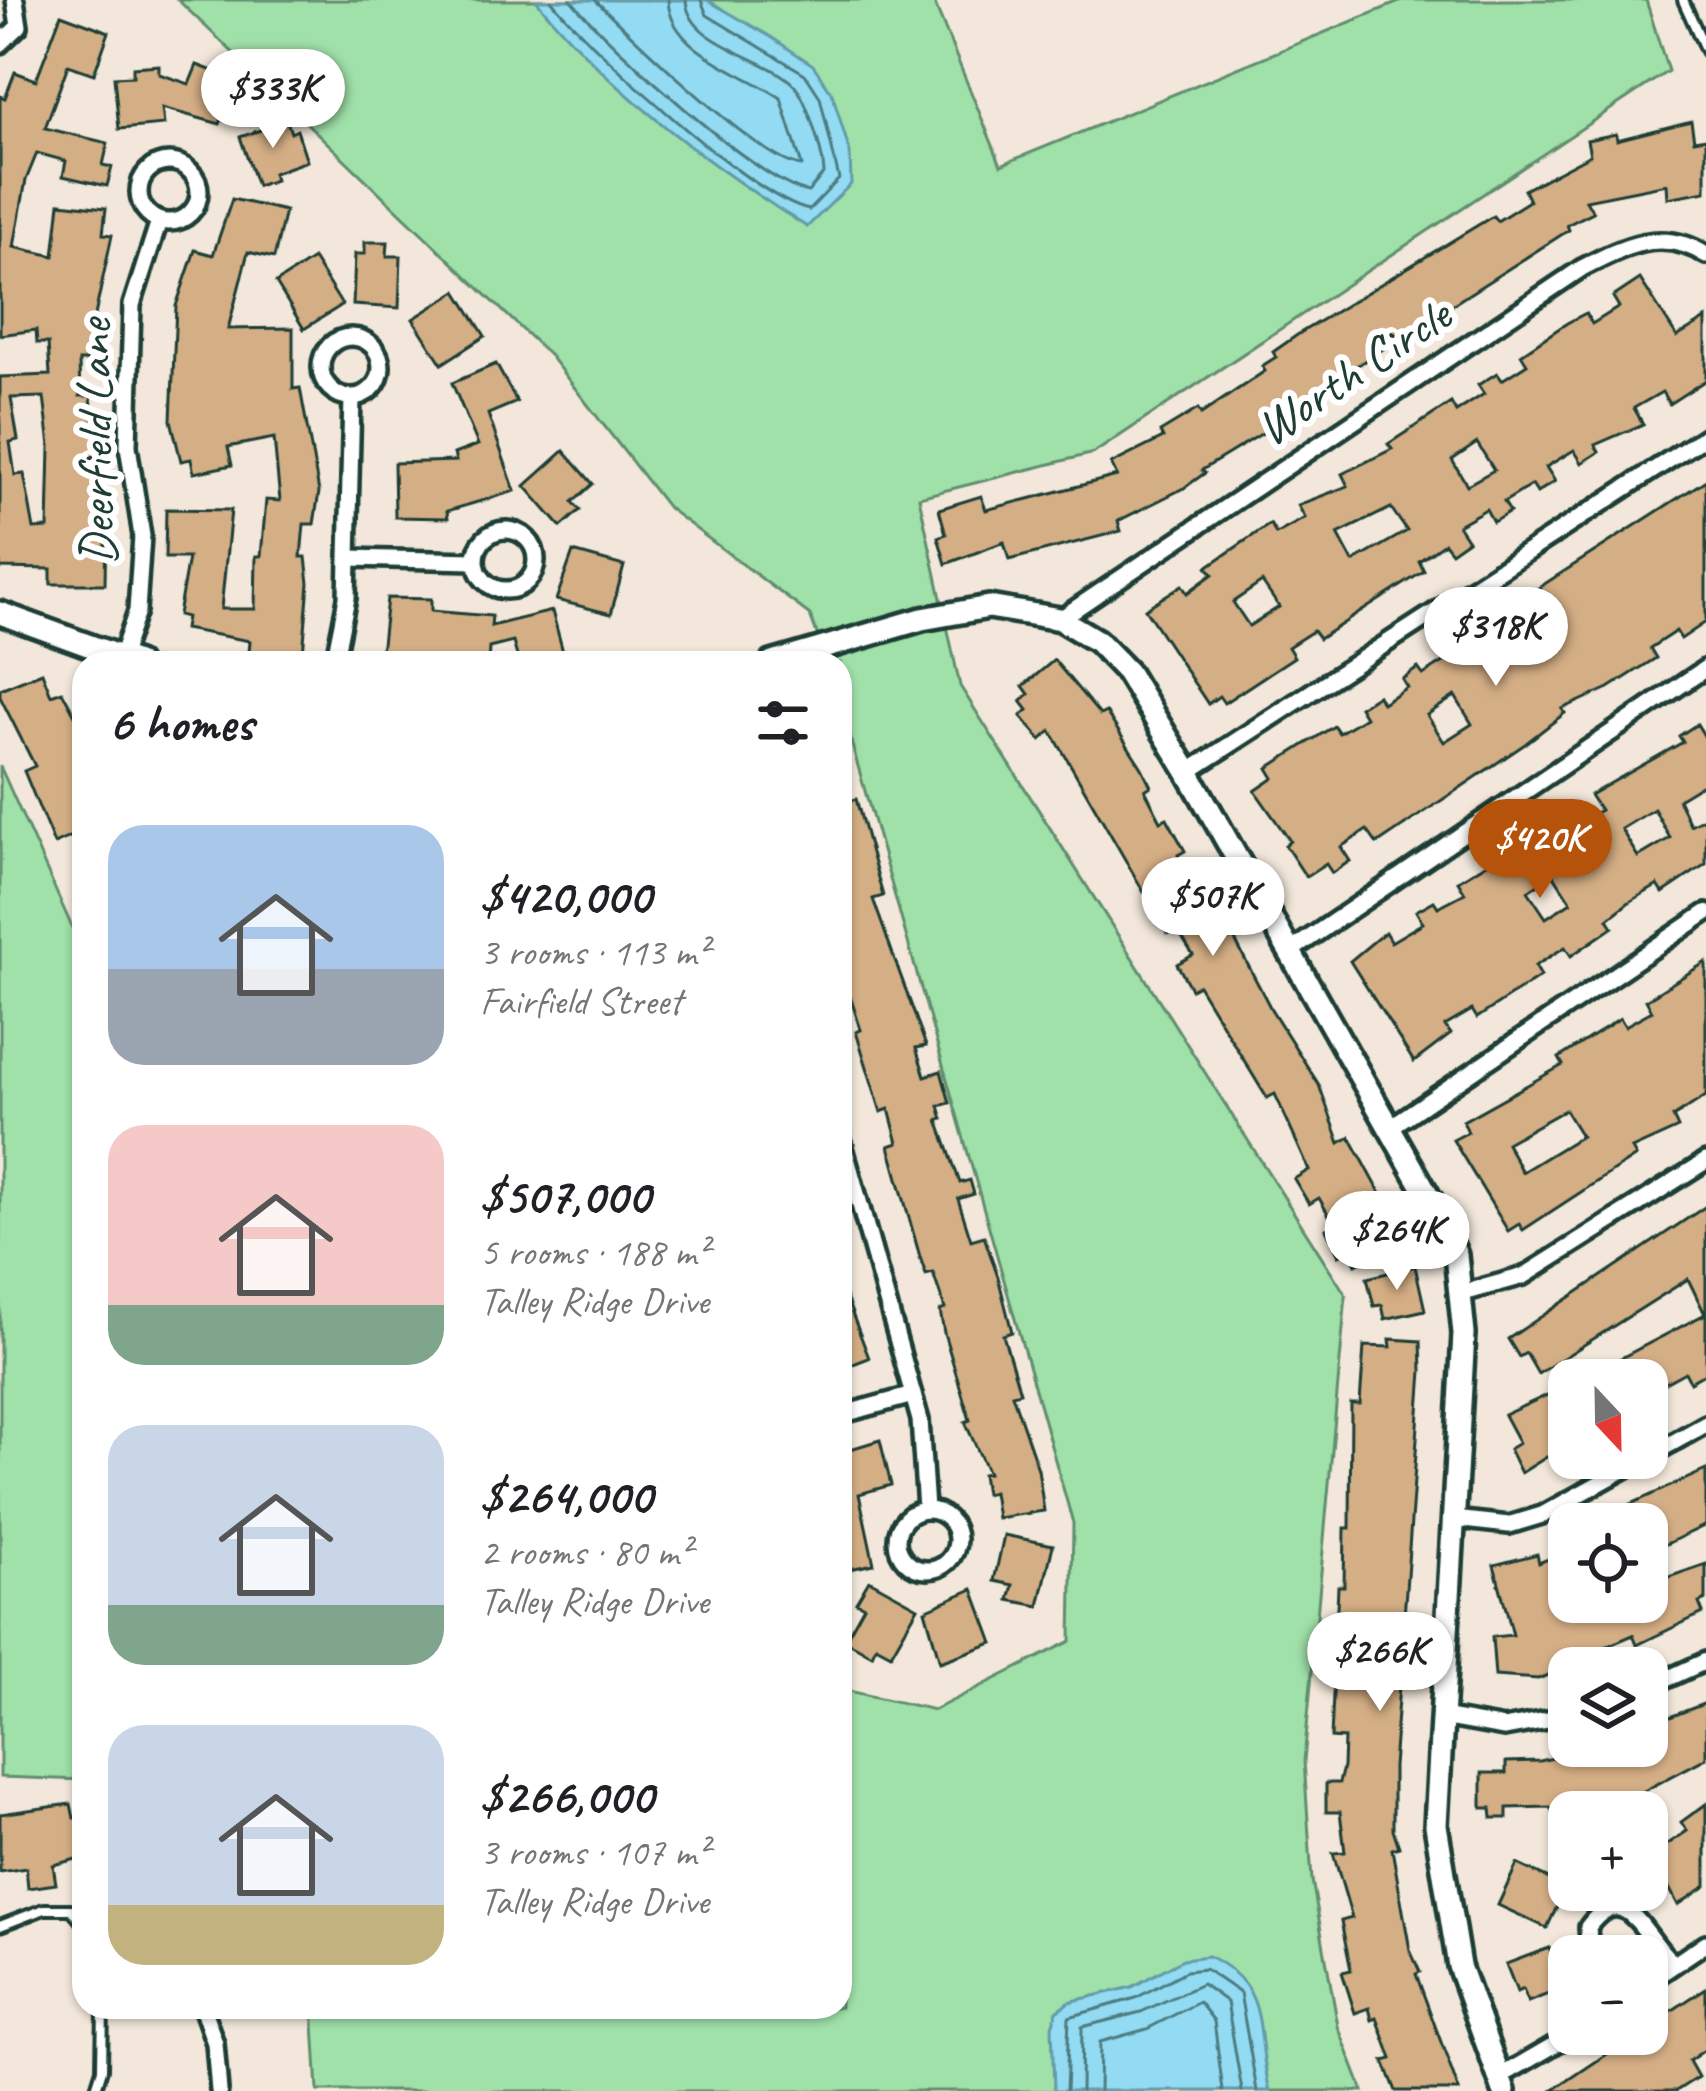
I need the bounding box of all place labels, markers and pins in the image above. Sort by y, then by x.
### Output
pin: $333K [189,49,357,151]
pin: $318K [1412,587,1580,689]
pin: $420K [1456,799,1624,901]
pin: $507K [1129,857,1297,959]
pin: $264K [1313,1191,1481,1293]
pin: $266K [1296,1612,1464,1714]

